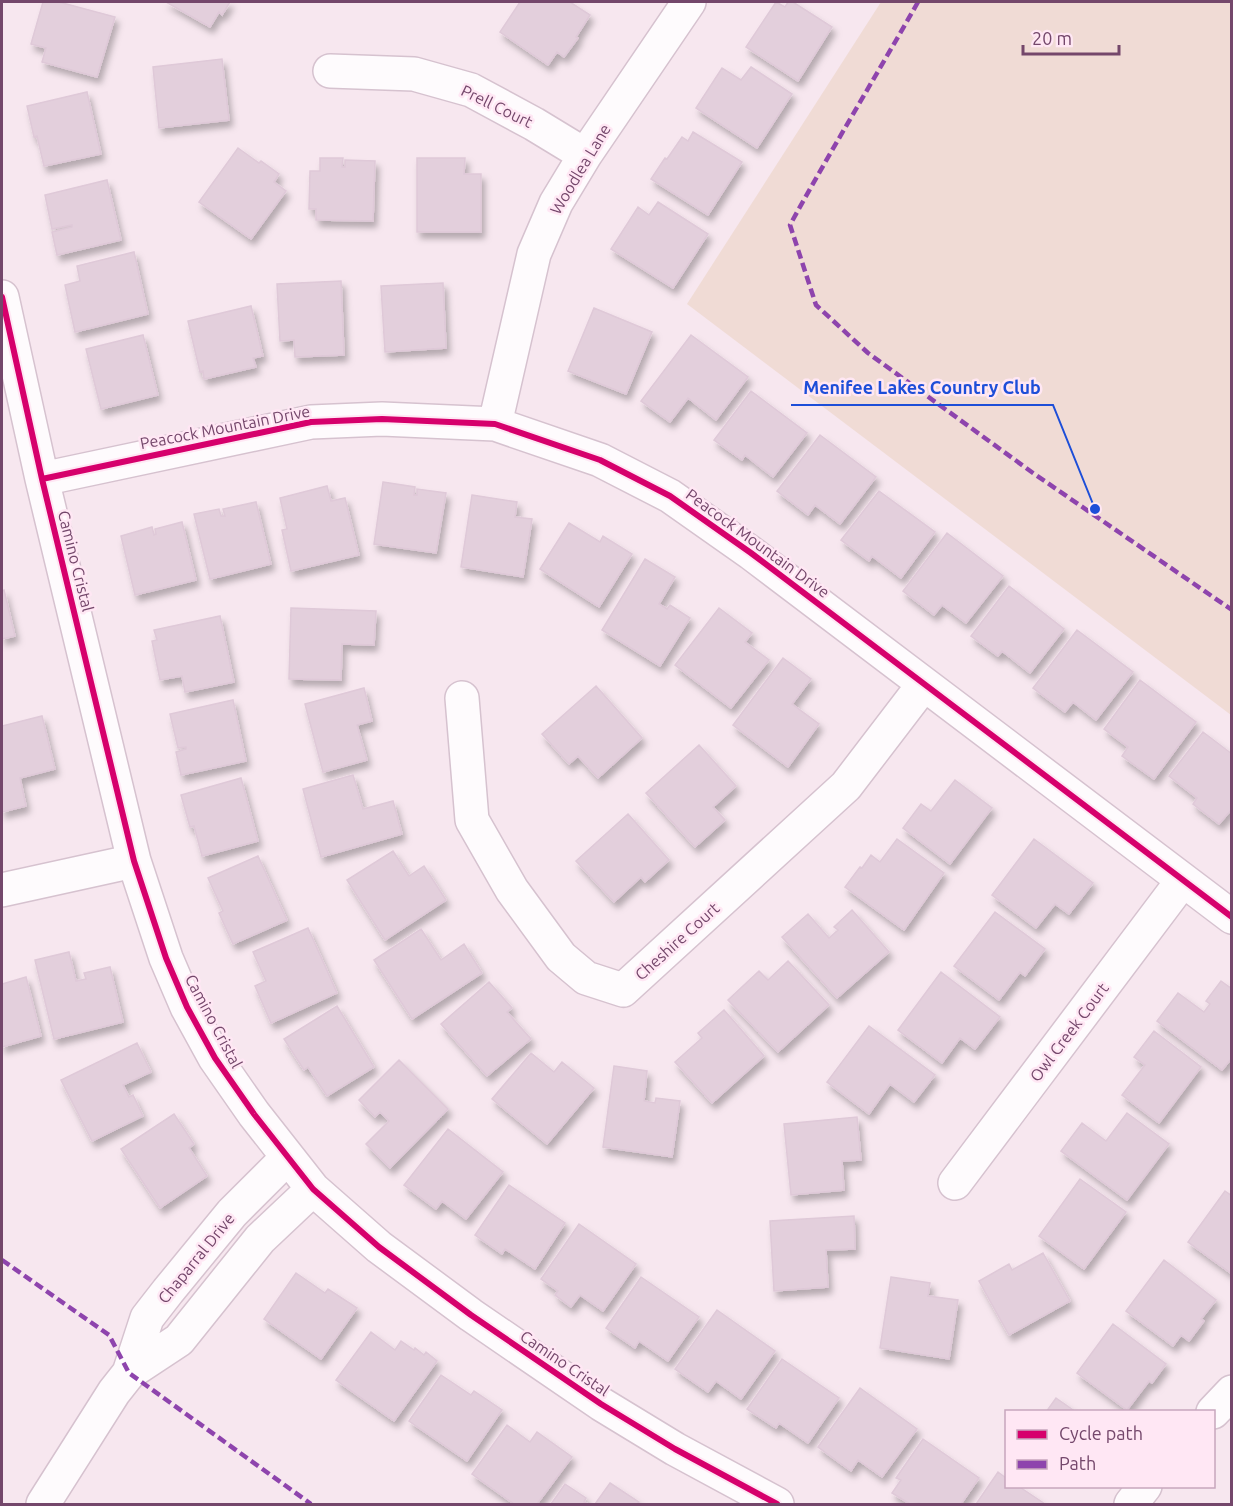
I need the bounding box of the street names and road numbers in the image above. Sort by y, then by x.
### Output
street label: Prell Court [458,81,536,131]
street label: Woodlea Lane [546,121,614,217]
street label: Peacock Mountain Drive [138,402,312,452]
street label: Peacock Mountain Drive [683,485,833,601]
street label: Camino Cristal [55,509,97,613]
street label: Cheshire Court [631,898,723,983]
street label: Camino Cristal [182,971,246,1071]
street label: Owl Creek Court [1026,979,1112,1085]
street label: Chaparral Drive [154,1209,238,1307]
street label: Camino Cristal [517,1327,613,1399]

